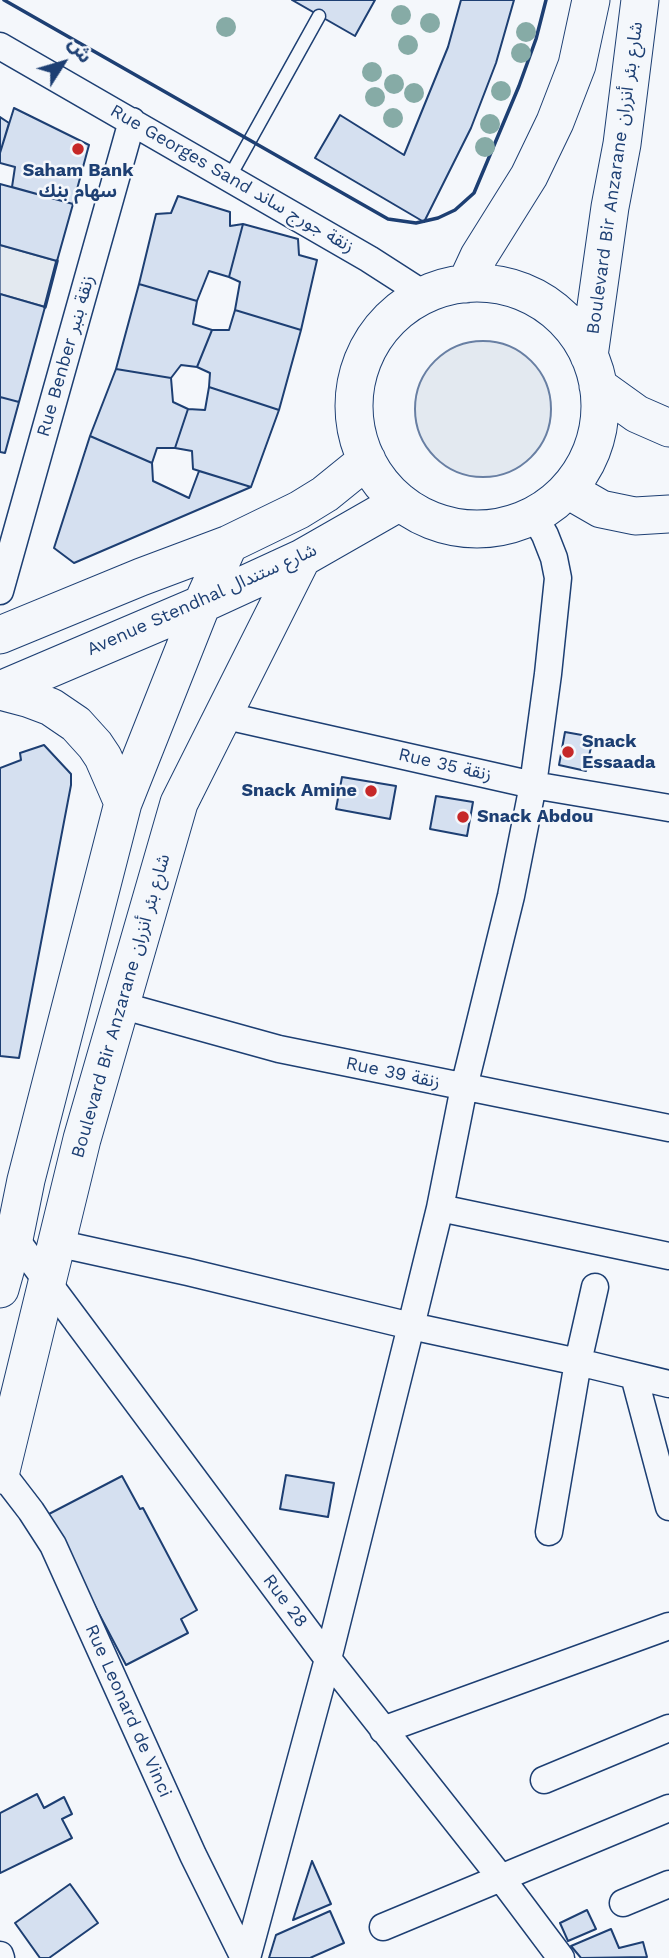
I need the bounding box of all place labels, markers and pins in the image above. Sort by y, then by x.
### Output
marker: Saham Bank سهام بنك [70,141,86,157]
place label: Saham Bank سهام بنك [23,160,133,202]
place label: Snack Essaada [582,731,655,774]
marker: Snack Essaada [560,744,576,760]
place label: Snack Amine [241,780,357,802]
marker: Snack Amine [363,783,379,799]
place label: Snack Abdou [477,806,593,828]
marker: Snack Abdou [455,809,471,825]

